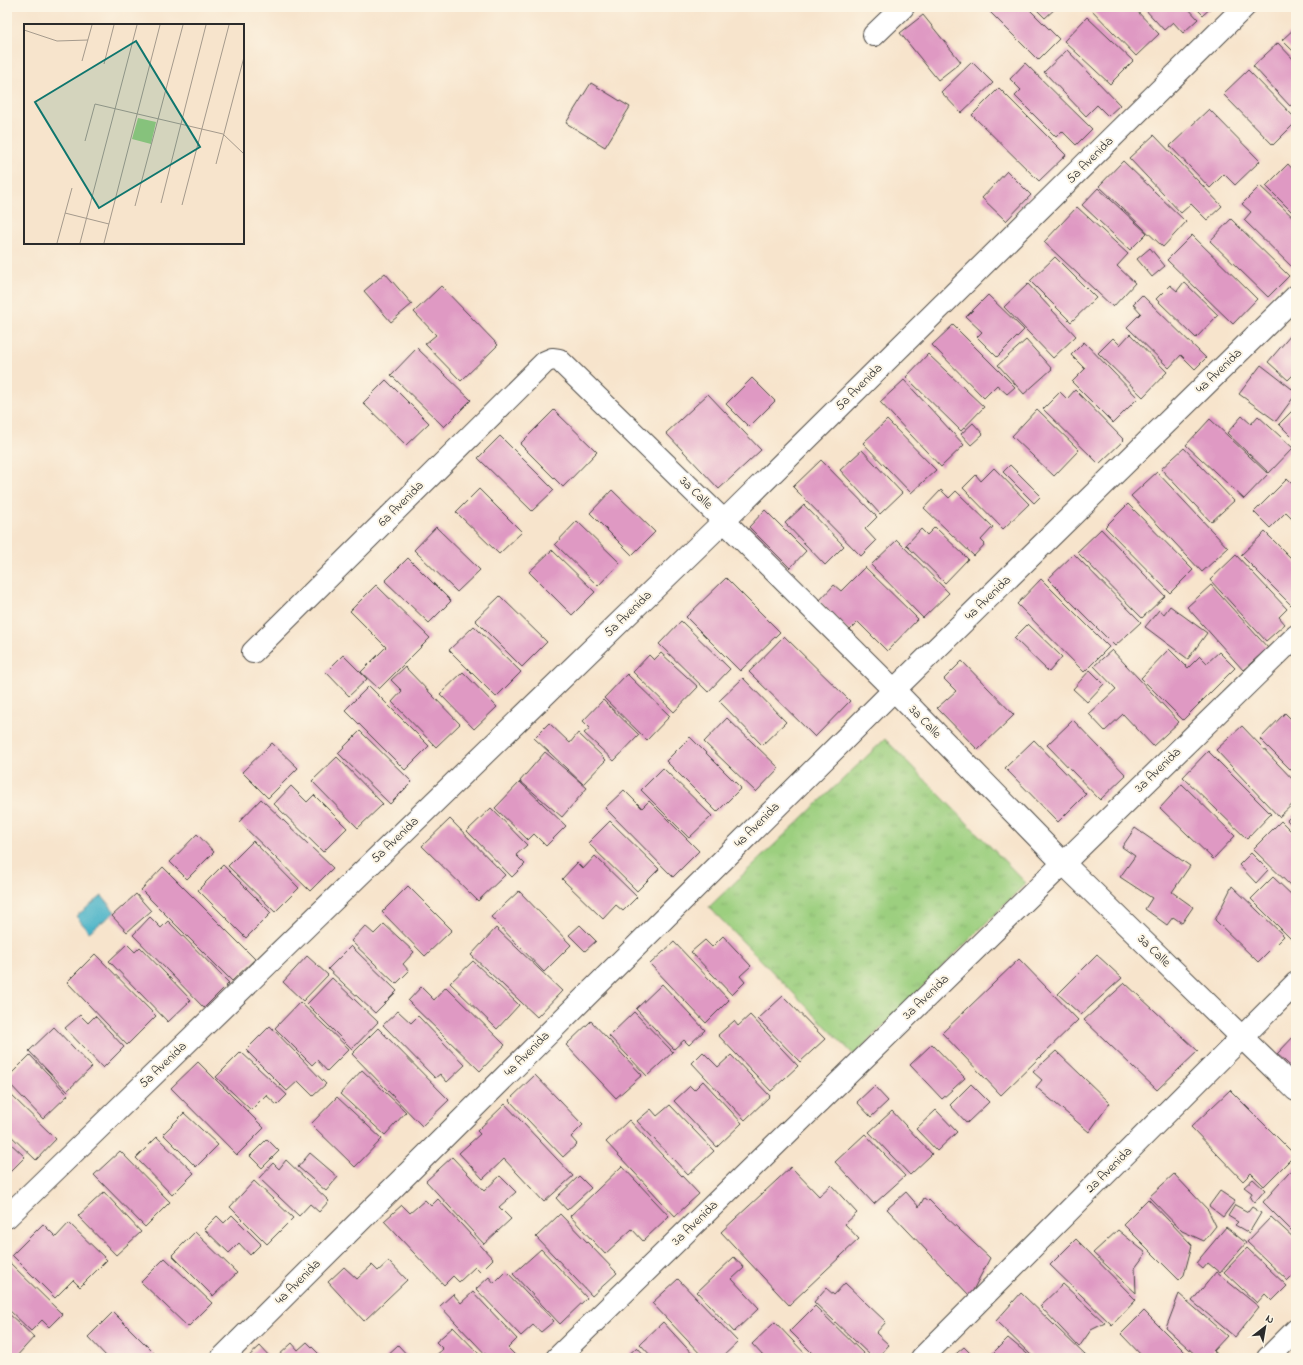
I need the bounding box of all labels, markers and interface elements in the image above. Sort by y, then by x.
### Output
inset map [24,24,244,244]
street label: 5a Avenida [1062,132,1118,188]
street label: 4a Avenida [1192,344,1246,398]
street label: 5a Avenida [831,359,887,415]
street label: 3a Calle [675,472,717,514]
street label: 6a Avenida [374,477,428,531]
street label: 4a Avenida [961,571,1015,625]
street label: 5a Avenida [600,586,656,642]
street label: 3a Calle [904,701,946,743]
street label: 3a Avenida [1131,743,1185,797]
street label: 4a Avenida [730,798,784,852]
street label: 5a Avenida [367,812,423,868]
street label: 3a Calle [1133,930,1175,972]
street label: 3a Avenida [899,970,953,1024]
street label: 4a Avenida [500,1027,554,1081]
street label: 5a Avenida [135,1037,191,1093]
street label: 2a Avenida [1081,1142,1137,1198]
street label: 3a Avenida [668,1196,722,1250]
street label: 4a Avenida [271,1255,325,1309]
north arrow [1245,1307,1285,1347]
text: N [1262,1311,1277,1328]

